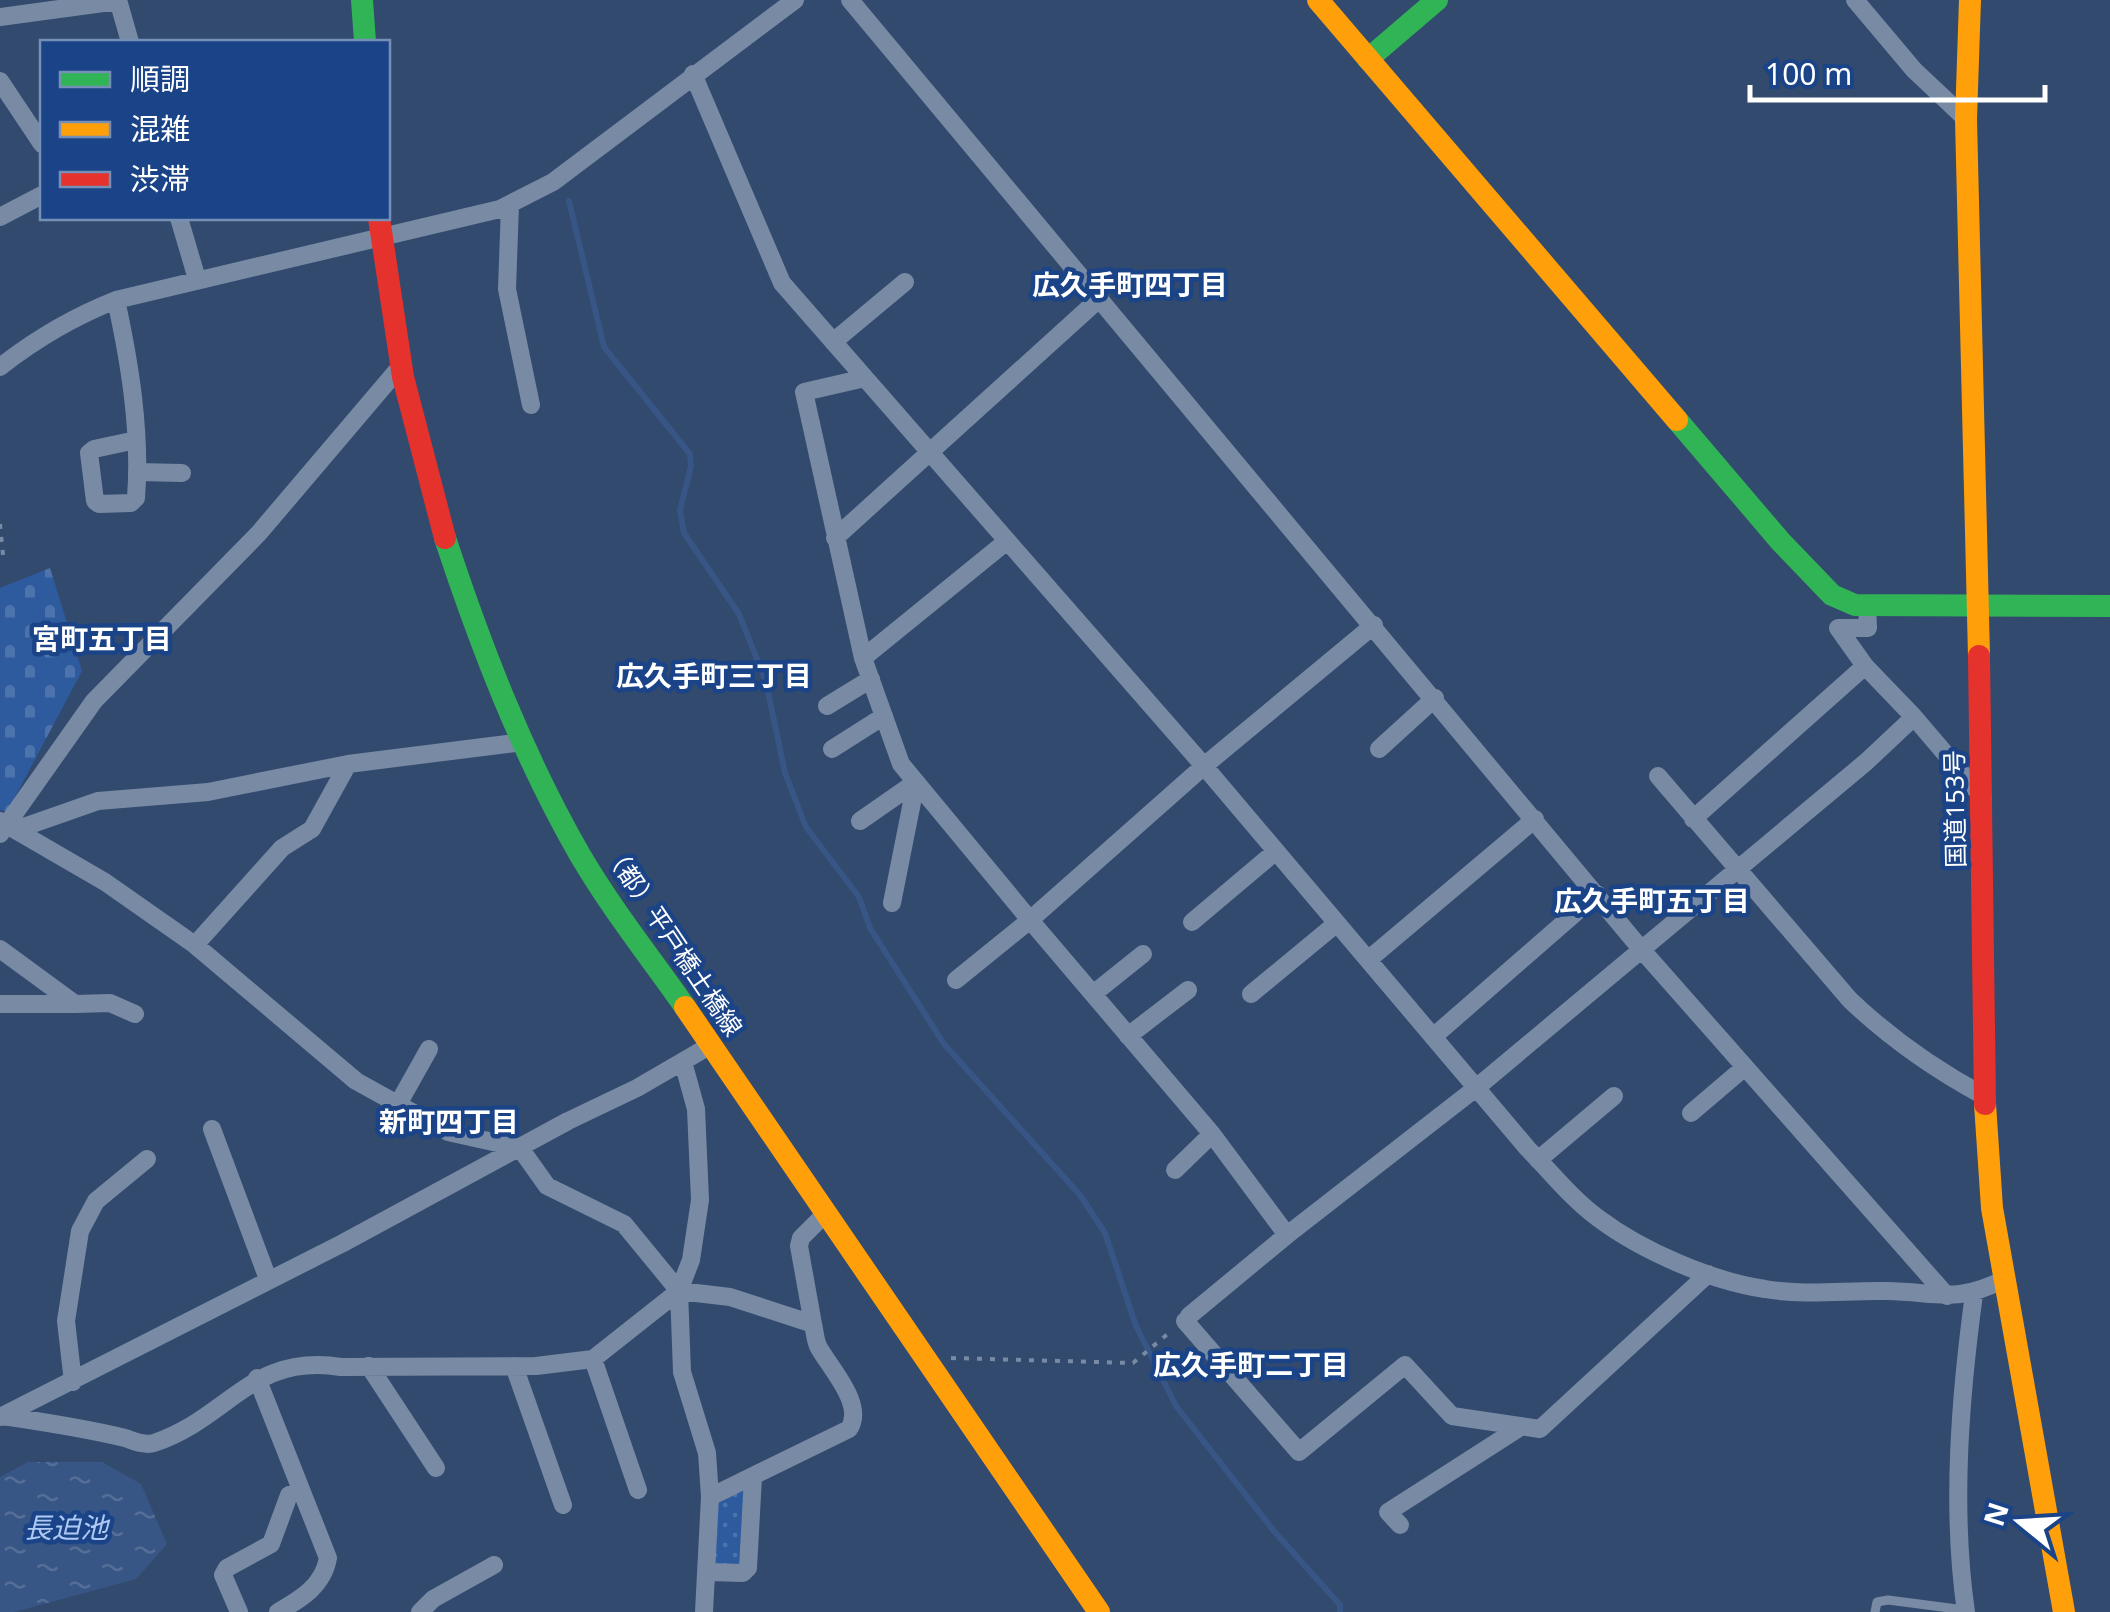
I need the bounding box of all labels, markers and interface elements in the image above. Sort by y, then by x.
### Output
legend [40,40,390,220]
scale bar [1750,40,2045,102]
text: 100 m [1765,53,1852,94]
text: 順調 [130,58,190,99]
text: 混雑 [130,108,190,149]
text: 渋滞 [130,158,190,199]
district label: 広久手町四丁目 [1032,265,1228,303]
district label: 宮町五丁目 [32,619,172,657]
district label: 広久手町三丁目 [616,656,812,694]
street label: 国道153号 [1936,750,1972,868]
street label: （都）平戸橋土橋線 [597,837,751,1042]
district label: 広久手町五丁目 [1554,881,1750,919]
district label: 新町四丁目 [379,1102,519,1140]
district label: 広久手町二丁目 [1153,1345,1349,1383]
north arrow [1970,1472,2070,1572]
text: N [1974,1497,2017,1531]
water label: 長迫池 [24,1508,111,1546]

